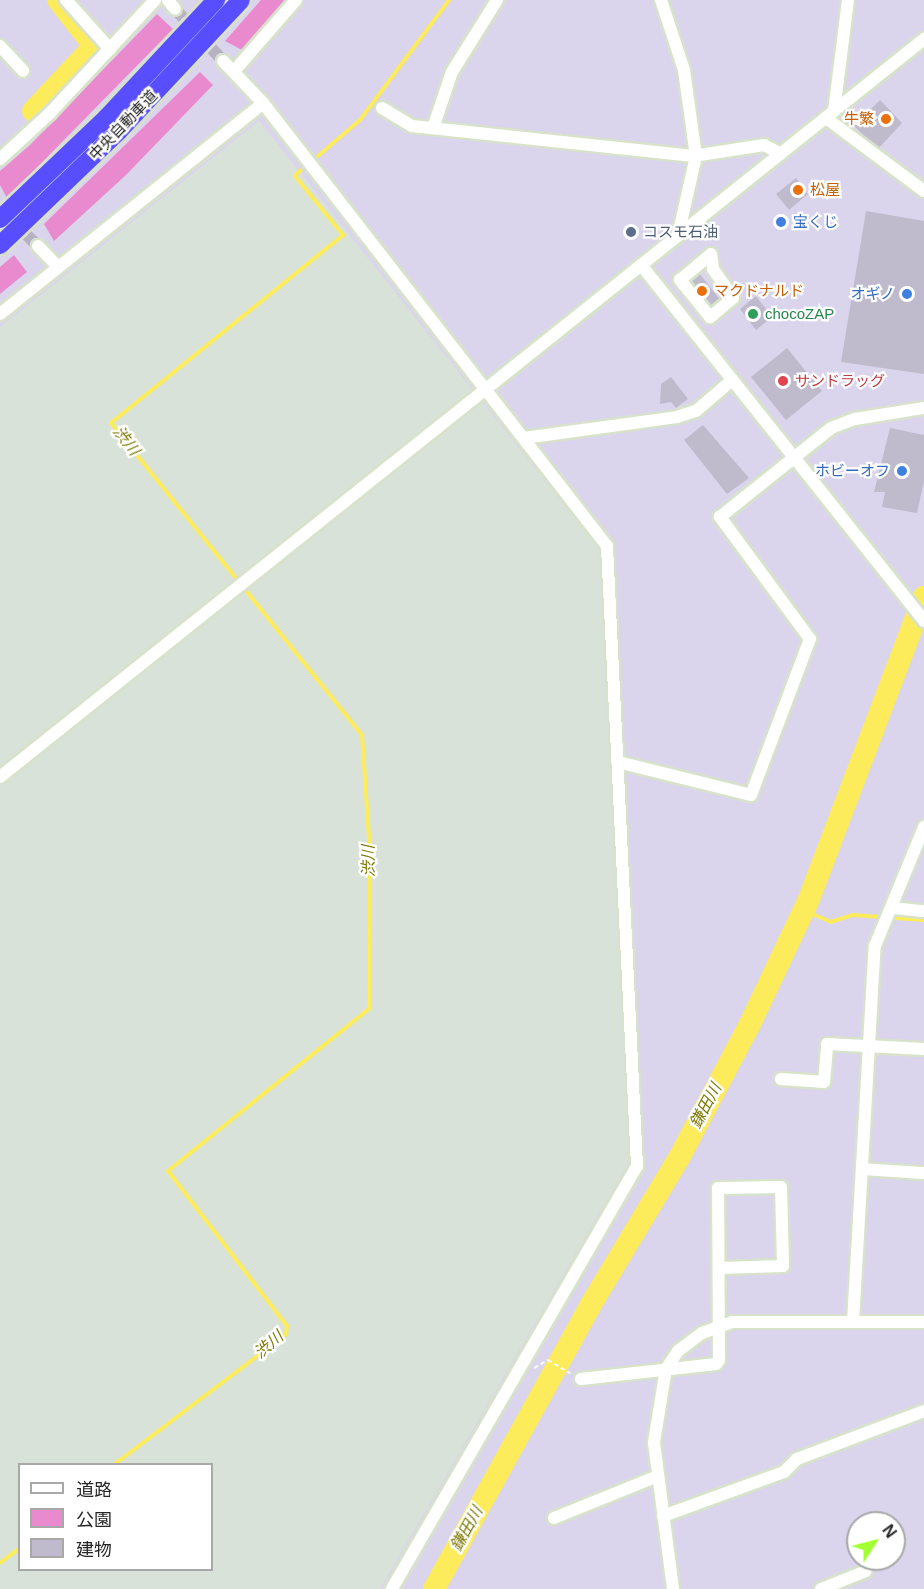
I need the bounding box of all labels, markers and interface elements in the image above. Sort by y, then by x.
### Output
street label: 中央自動車道 [85,86,161,164]
place label: 牛繁 [844,110,874,128]
marker: 牛繁 [879,112,893,126]
place label: 松屋 [810,181,840,199]
marker: 松屋 [791,183,805,197]
place label: 宝くじ [793,213,838,231]
marker: 宝くじ [774,215,788,229]
place label: コスモ石油 [643,223,718,241]
marker: コスモ石油 [624,225,638,239]
place label: マクドナルド [714,282,804,300]
marker: マクドナルド [695,284,709,298]
place label: オギノ [850,285,895,303]
marker: オギノ [900,287,914,301]
place label: chocoZAP [765,305,834,323]
marker: chocoZAP [746,307,760,321]
place label: サンドラッグ [795,372,885,390]
marker: サンドラッグ [776,374,790,388]
water label: 渋川 [109,422,143,460]
place label: ホビーオフ [815,462,890,480]
marker: ホビーオフ [895,464,909,478]
water label: 渋川 [359,845,379,877]
water label: 鎌田川 [686,1080,726,1132]
water label: 渋川 [251,1327,287,1363]
legend [18,1463,213,1571]
text: 道路 [76,1480,112,1500]
water label: 鎌田川 [447,1503,487,1555]
text: 公園 [76,1510,112,1530]
north arrow [846,1511,906,1571]
text: N [879,1522,900,1541]
text: 建物 [76,1540,112,1560]

